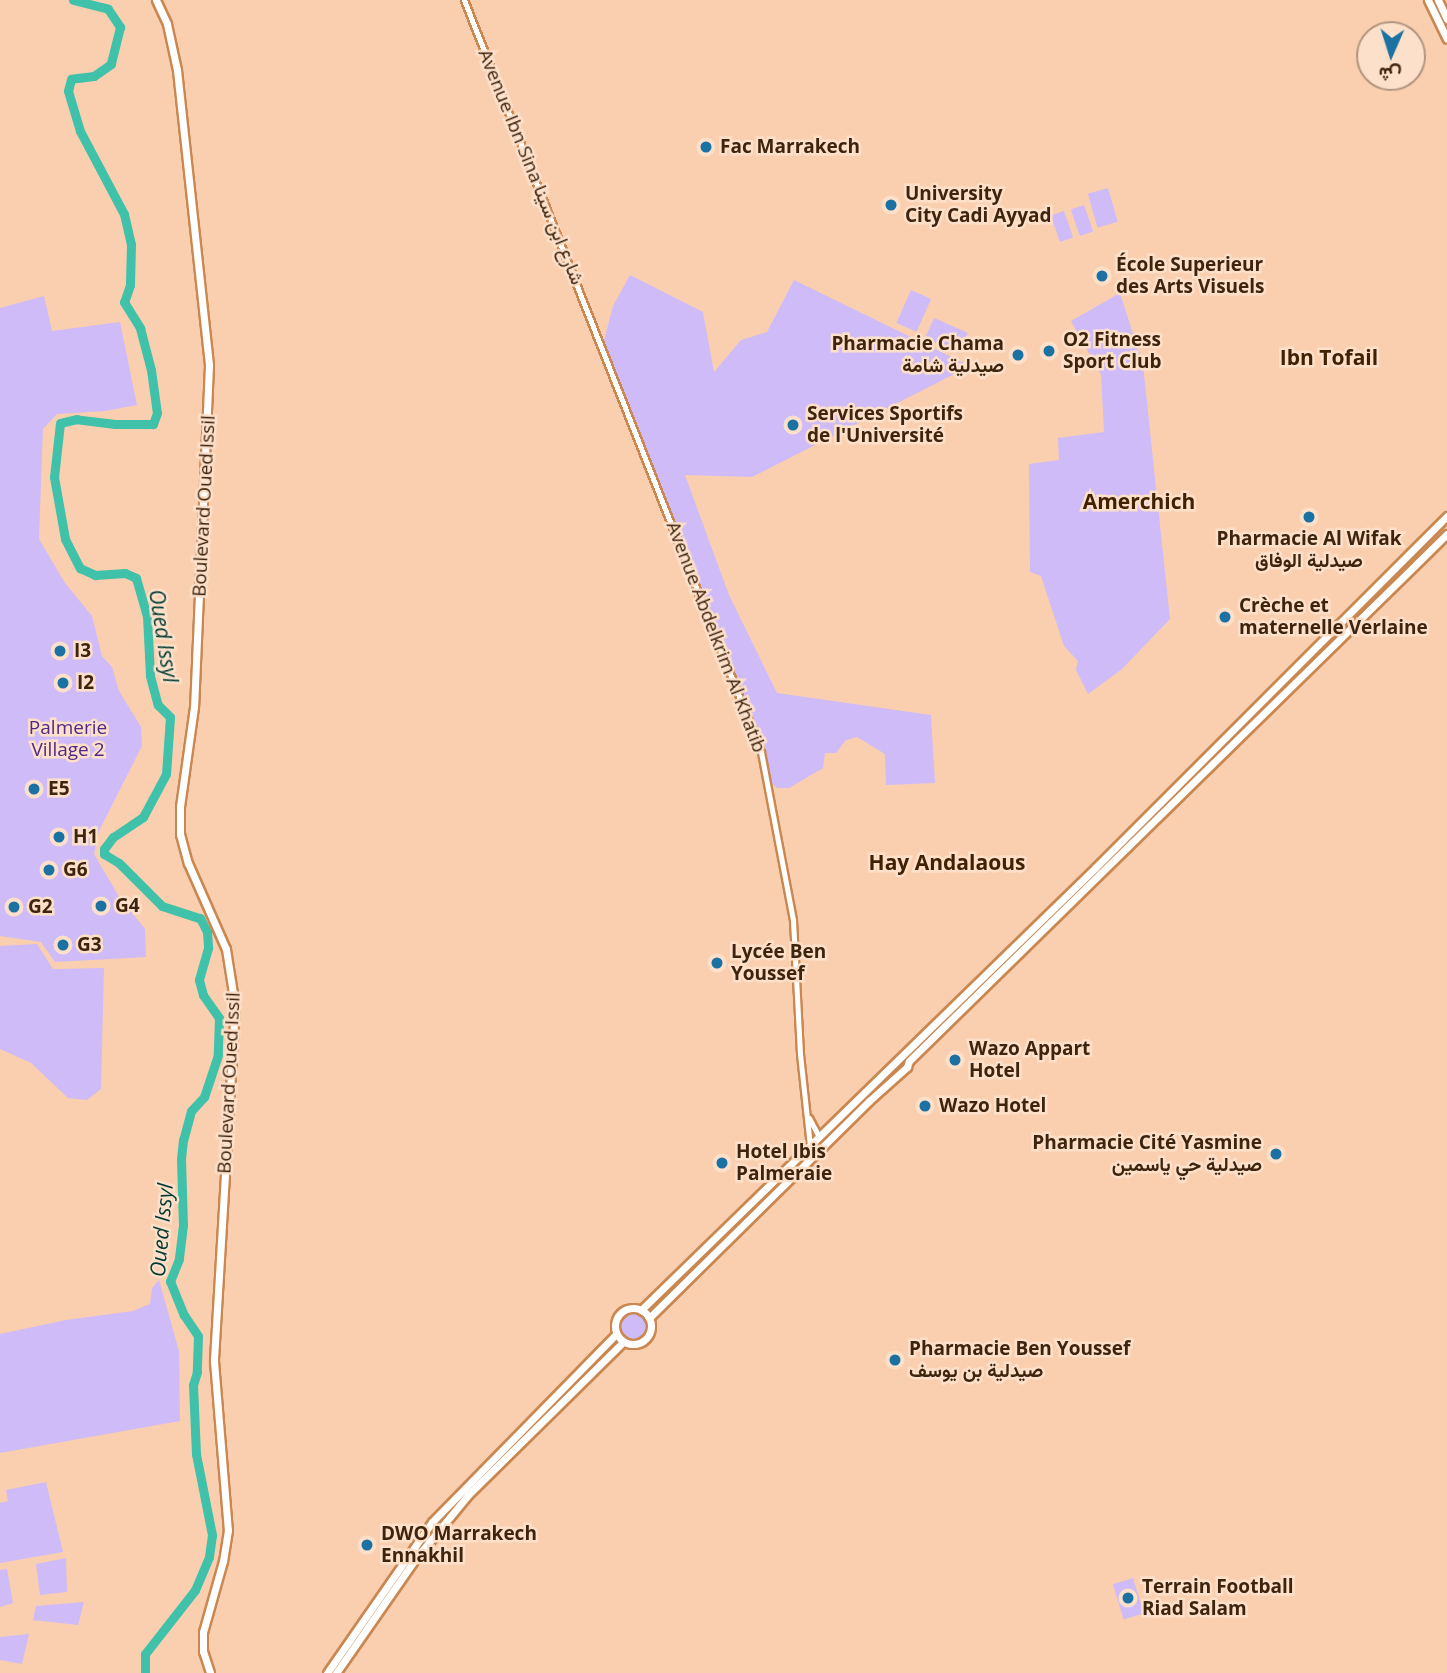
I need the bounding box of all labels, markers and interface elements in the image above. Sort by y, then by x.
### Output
north arrow [1356,21,1426,91]
street label: Avenue Ibn Sina شارع ابن سينا [473,46,589,288]
text: ش [1378,61,1402,89]
place label: Fac Marrakech [720,136,860,158]
marker: Fac Marrakech [698,139,714,155]
place label: University City Cadi Ayyad [905,183,1051,227]
marker: University City Cadi Ayyad [883,197,899,213]
place label: École Superieur des Arts Visuels [1116,254,1265,298]
marker: École Superieur des Arts Visuels [1094,268,1110,284]
place label: O2 Fitness Sport Club [1063,329,1161,373]
place label: Pharmacie Chama صيدلية شامة [831,333,1004,377]
marker: O2 Fitness Sport Club [1041,343,1057,359]
district label: Ibn Tofail [1280,344,1378,370]
marker: Pharmacie Chama صيدلية شامة [1010,347,1026,363]
place label: Services Sportifs de l'Université [807,403,963,447]
street label: Boulevard Oued Issil [188,415,220,597]
marker: Services Sportifs de l'Université [785,417,801,433]
district label: Amerchich [1083,488,1195,514]
marker: Pharmacie Al Wifak صيدلية الوفاق [1301,509,1317,525]
street label: Avenue Abdelkrim Al Khatib [661,518,771,756]
place label: Pharmacie Al Wifak صيدلية الوفاق [1216,528,1402,572]
water label: Oued Issyl [144,588,184,684]
place label: Crèche et maternelle Verlaine [1239,595,1428,639]
marker: Crèche et maternelle Verlaine [1217,609,1233,625]
place label: I3 [74,640,91,662]
marker: I3 [52,643,68,659]
place label: I2 [77,672,94,694]
marker: I2 [55,675,71,691]
park label: Palmerie Village 2 [29,717,107,761]
place label: E5 [48,778,70,800]
marker: E5 [26,781,42,797]
place label: H1 [73,826,98,848]
marker: H1 [51,829,67,845]
district label: Hay Andalaous [869,849,1025,875]
place label: G6 [63,859,88,881]
marker: G6 [41,862,57,878]
place label: G4 [115,895,140,917]
place label: G2 [28,896,53,918]
marker: G4 [93,898,109,914]
marker: G2 [6,899,22,915]
place label: G3 [77,934,102,956]
marker: G3 [55,937,71,953]
place label: Lycée Ben Youssef [731,941,826,985]
marker: Lycée Ben Youssef [709,955,725,971]
street label: Boulevard Oued Issil [213,992,245,1174]
place label: Wazo Appart Hotel [969,1038,1090,1082]
marker: Wazo Appart Hotel [947,1052,963,1068]
place label: Wazo Hotel [939,1095,1046,1117]
marker: Wazo Hotel [917,1098,933,1114]
place label: Pharmacie Cité Yasmine صيدلية حي ياسمين [1032,1132,1262,1176]
place label: Hotel Ibis Palmeraie [736,1141,832,1185]
marker: Pharmacie Cité Yasmine صيدلية حي ياسمين [1268,1146,1284,1162]
marker: Hotel Ibis Palmeraie [714,1155,730,1171]
water label: Oued Issyl [144,1182,178,1278]
place label: Pharmacie Ben Youssef صيدلية بن يوسف [909,1338,1130,1382]
marker: Pharmacie Ben Youssef صيدلية بن يوسف [887,1352,903,1368]
place label: DWO Marrakech Ennakhil [381,1523,537,1567]
marker: DWO Marrakech Ennakhil [359,1537,375,1553]
place label: Terrain Football Riad Salam [1142,1576,1293,1620]
marker: Terrain Football Riad Salam [1120,1590,1136,1606]

